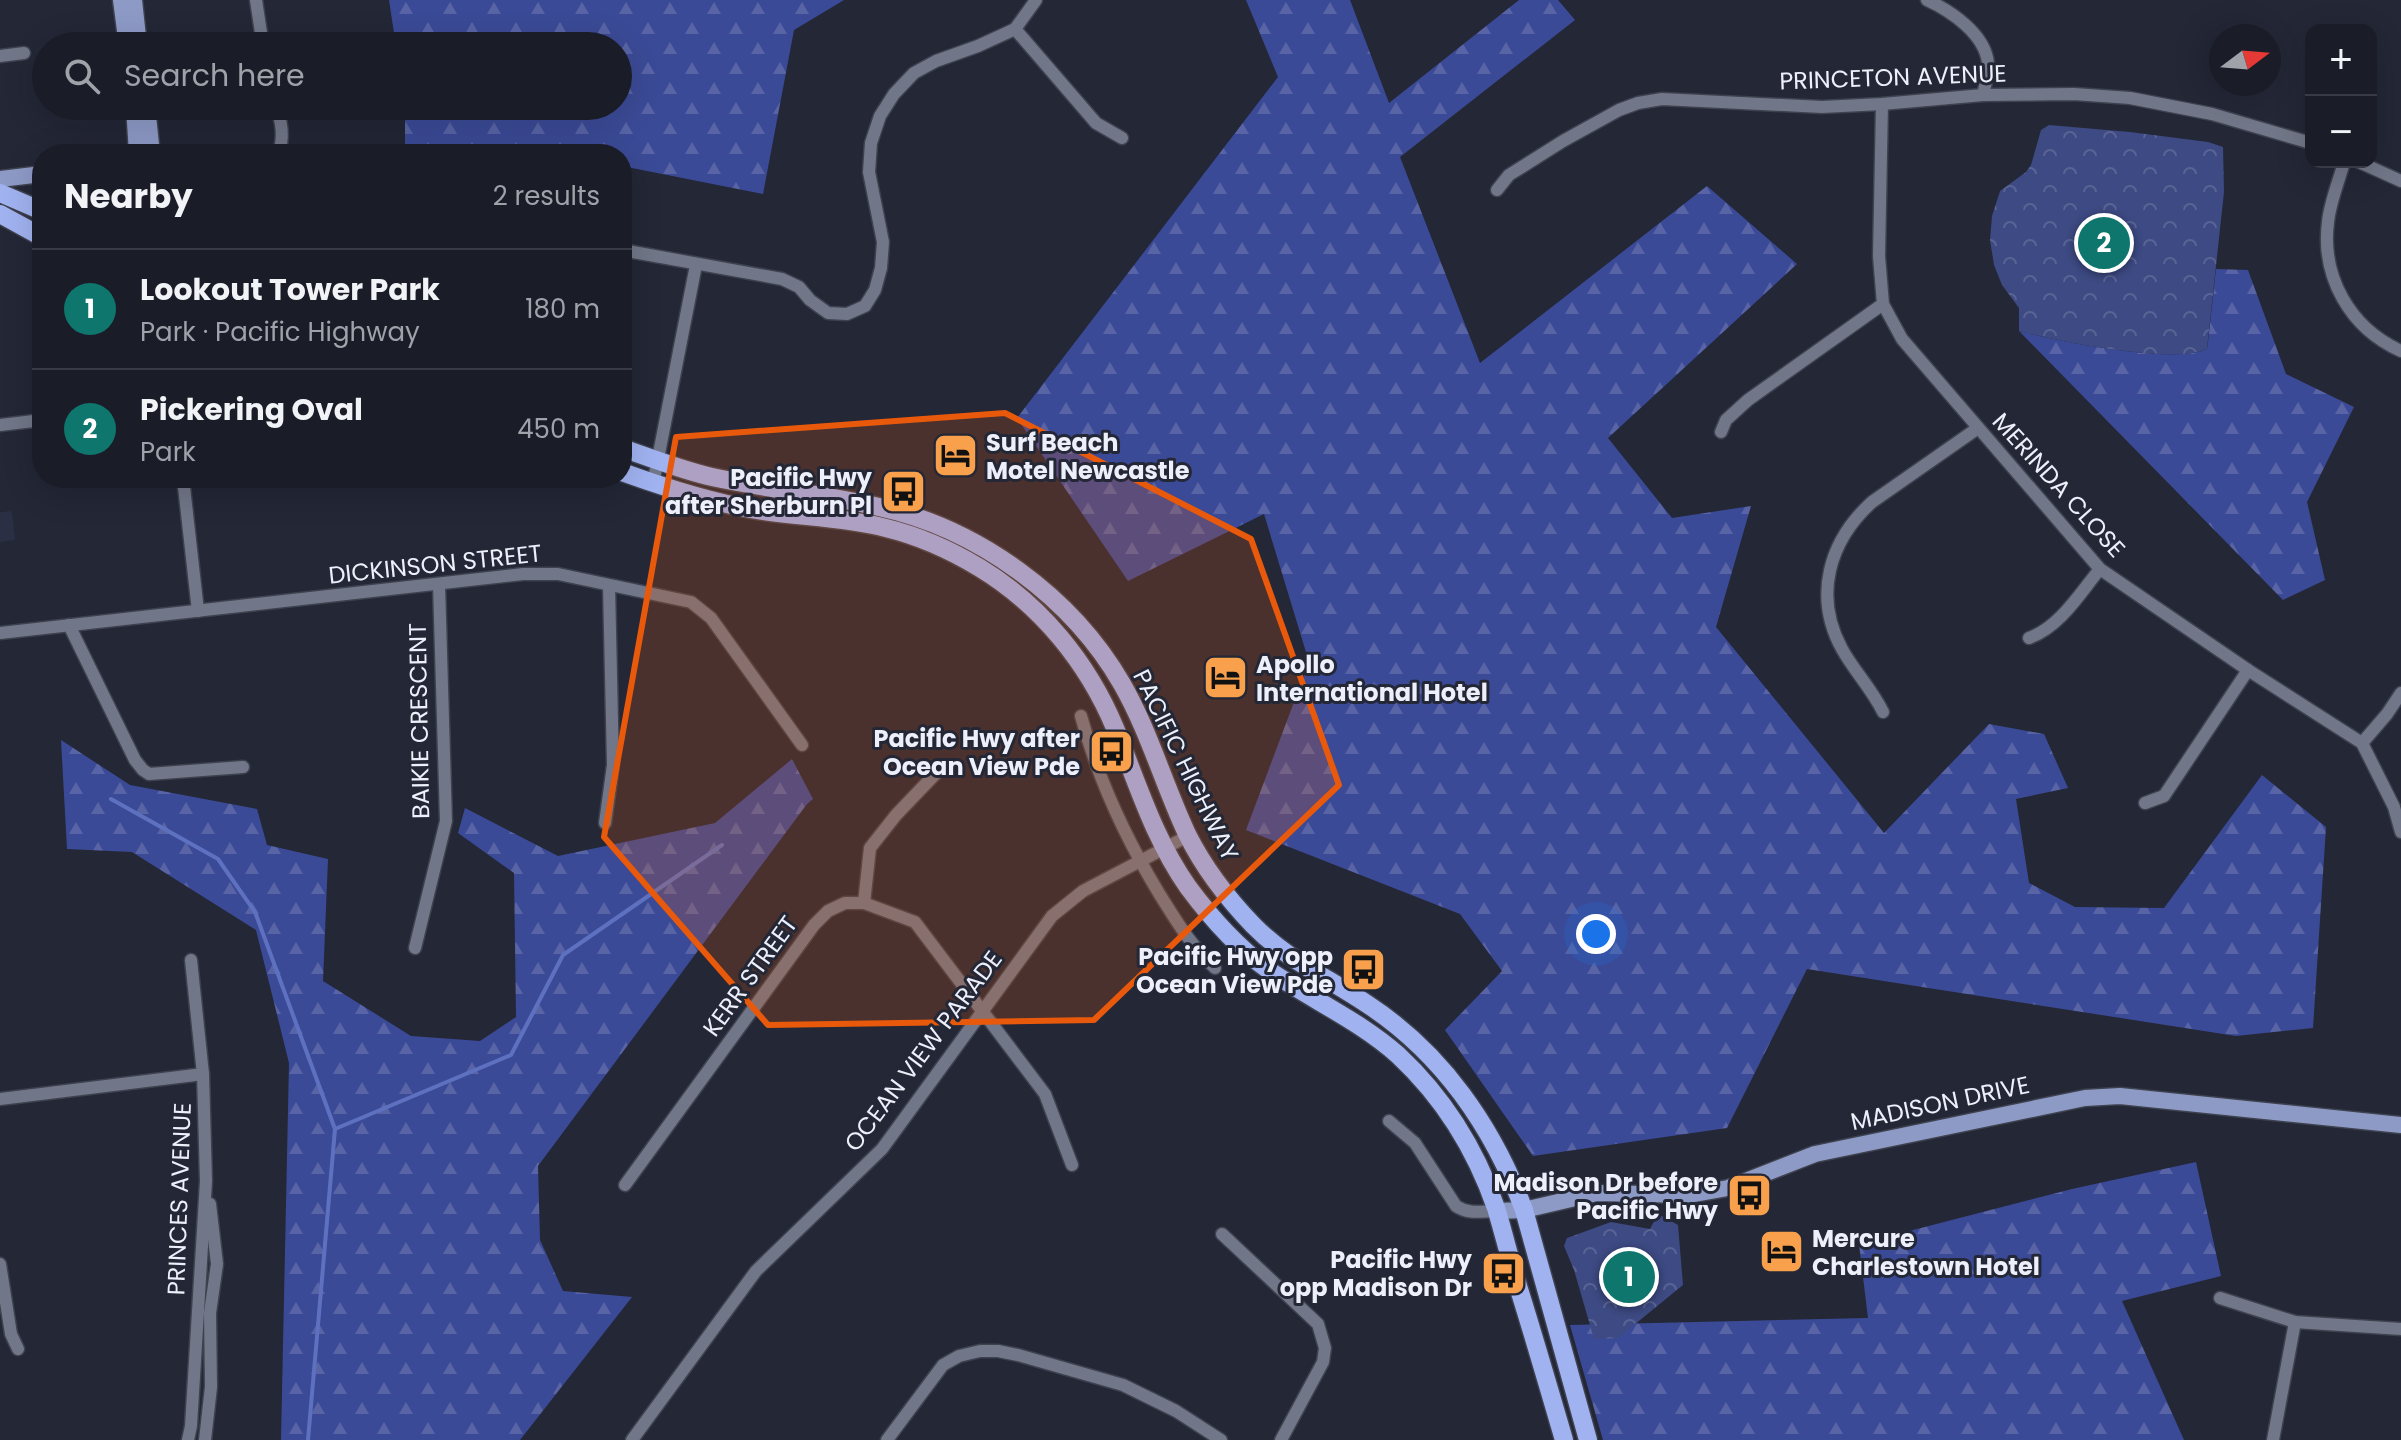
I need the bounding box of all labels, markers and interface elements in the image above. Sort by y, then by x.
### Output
north arrow [2209,24,2281,96]
map controls [2305,24,2377,168]
button: + [2305,24,2377,96]
search box [32,32,632,120]
icon: search [60,54,104,98]
text: Search here [124,54,305,97]
street label: PRINCETON AVENUE [1779,57,2007,97]
button: − [2305,96,2377,168]
text: Nearby [64,172,193,220]
text: 2 results [493,178,600,214]
pin: 2 [2078,213,2130,273]
text: Lookout Tower Park [140,268,440,311]
text: 1 [85,291,95,327]
text: 180 m [525,291,600,327]
text: Park · Pacific Highway [140,314,420,350]
text: Pickering Oval [140,388,363,431]
street label: MERINDA CLOSE [1985,406,2133,564]
text: 2 [83,411,97,447]
text: 450 m [517,411,600,447]
place label: Surf Beach Motel Newcastle [986,426,1190,487]
hotel icon: Surf Beach Motel Newcastle [931,432,979,480]
text: Park [140,434,196,470]
place label: Pacific Hwy after Sherburn Pl [665,461,873,522]
bus stop icon: Pacific Hwy after Sherburn Pl [879,467,927,515]
street label: DICKINSON STREET [327,536,543,592]
street label: BAIKIE CRESCENT [401,623,437,819]
place label: Apollo International Hotel [1256,648,1488,709]
hotel icon: Apollo International Hotel [1201,654,1249,702]
street label: PACIFIC HIGHWAY [1125,664,1247,866]
place label: Pacific Hwy after Ocean View Pde [873,722,1080,783]
bus stop icon: Pacific Hwy after Ocean View Pde [1087,728,1135,776]
street label: KERR STREET [695,909,805,1043]
your location [1576,914,1616,954]
place label: Pacific Hwy opp Ocean View Pde [1136,940,1333,1001]
street label: OCEAN VIEW PARADE [837,944,1009,1158]
bus stop icon: Pacific Hwy opp Ocean View Pde [1340,946,1388,994]
street label: MADISON DRIVE [1848,1068,2032,1138]
street label: PRINCES AVENUE [159,1102,199,1296]
place label: Madison Dr before Pacific Hwy [1493,1166,1719,1227]
bus stop icon: Madison Dr before Pacific Hwy [1725,1172,1773,1220]
place label: Mercure Charlestown Hotel [1812,1222,2040,1283]
hotel icon: Mercure Charlestown Hotel [1757,1228,1805,1276]
place label: Pacific Hwy opp Madison Dr [1280,1243,1473,1304]
pin: 1 [1603,1247,1655,1307]
bus stop icon: Pacific Hwy opp Madison Dr [1479,1249,1527,1297]

